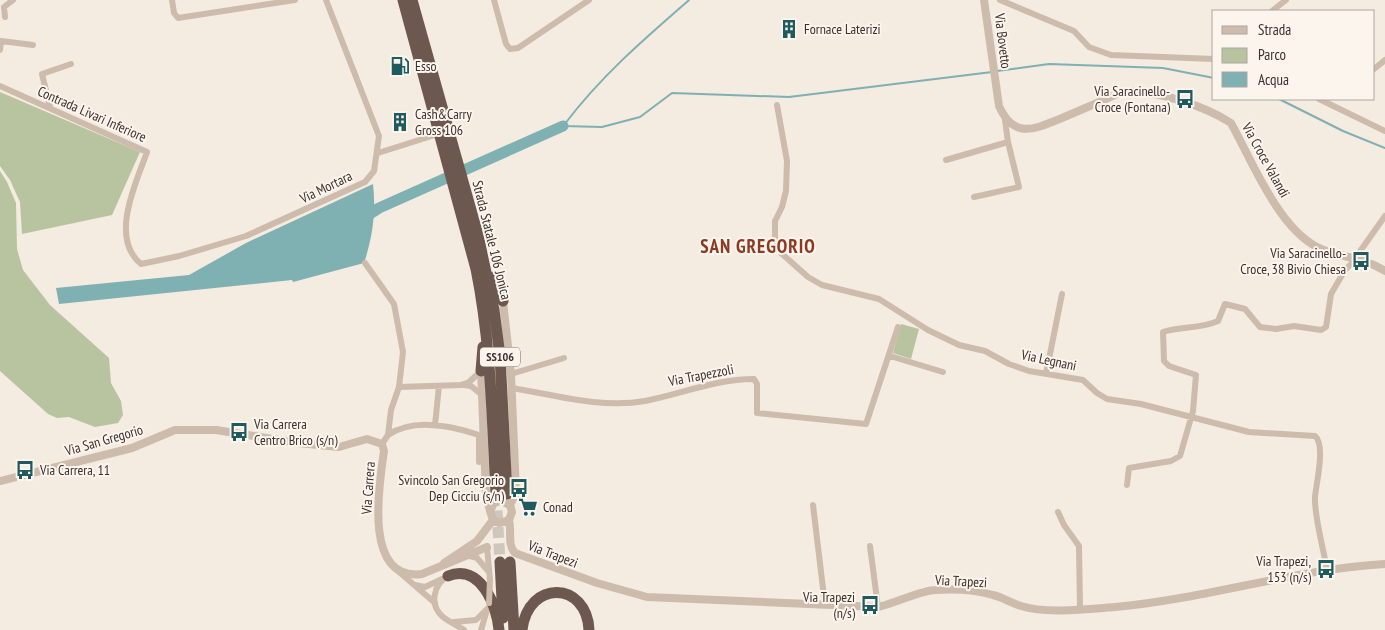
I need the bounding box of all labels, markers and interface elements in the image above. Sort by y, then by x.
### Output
legend [1212,10,1375,100]
street label: Via Bovetto [991,11,1015,70]
building icon: Fornace Laterizi [778,18,800,40]
place label: Fornace Laterizi [804,20,881,38]
text: Strada [1258,20,1291,39]
text: Parco [1258,45,1286,64]
fuel station icon: Esso [389,55,411,77]
place label: Esso [415,57,437,75]
text: Acqua [1258,70,1289,89]
street label: Contrada Livari Inferiore [35,82,149,146]
place label: Via Saracinello- Croce (Fontana) [1093,82,1171,116]
bus stop icon: Via Saracinello- Croce (Fontana) [1174,88,1196,110]
place label: Cash&Carry Gross 106 [415,105,472,139]
building icon: Cash&Carry Gross 106 [389,111,411,133]
street label: Via Croce Valandi [1238,118,1294,201]
street label: Via Mortara [296,167,355,208]
street label: Strada Statale 106 Jonica [469,179,515,301]
district label: SAN GREGORIO [700,234,816,258]
place label: Via Saracinello- Croce, 38 Bivio Chiesa [1240,244,1346,278]
bus stop icon: Via Saracinello- Croce, 38 Bivio Chiesa [1350,250,1372,272]
street label: Via Legnani [1019,345,1078,375]
road number: SS106 [480,348,520,367]
street label: Via Trapezzoli [666,360,735,390]
place label: Via Carrera Centro Brico (s/n) [253,415,338,449]
street label: Via San Gregorio [62,420,145,460]
bus stop icon: Via Carrera Centro Brico (s/n) [228,421,250,443]
bus stop icon: Via Carrera, 11 [14,459,36,481]
place label: Via Carrera, 11 [39,461,110,479]
street label: Via Carrera [357,461,379,516]
place label: Svincolo San Gregorio Dep Cicciu (s/n) [398,471,505,505]
bus stop icon: Svincolo San Gregorio Dep Cicciu (s/n) [508,477,530,499]
supermarket icon: Conad [517,496,539,518]
place label: Conad [543,498,573,516]
street label: Via Trapezi [525,536,581,572]
place label: Via Trapezi, 153 (n/s) [1255,552,1312,586]
bus stop icon: Via Trapezi, 153 (n/s) [1315,558,1337,580]
street label: Via Trapezi [934,571,987,591]
place label: Via Trapezi (n/s) [802,588,856,622]
bus stop icon: Via Trapezi (n/s) [859,594,881,616]

